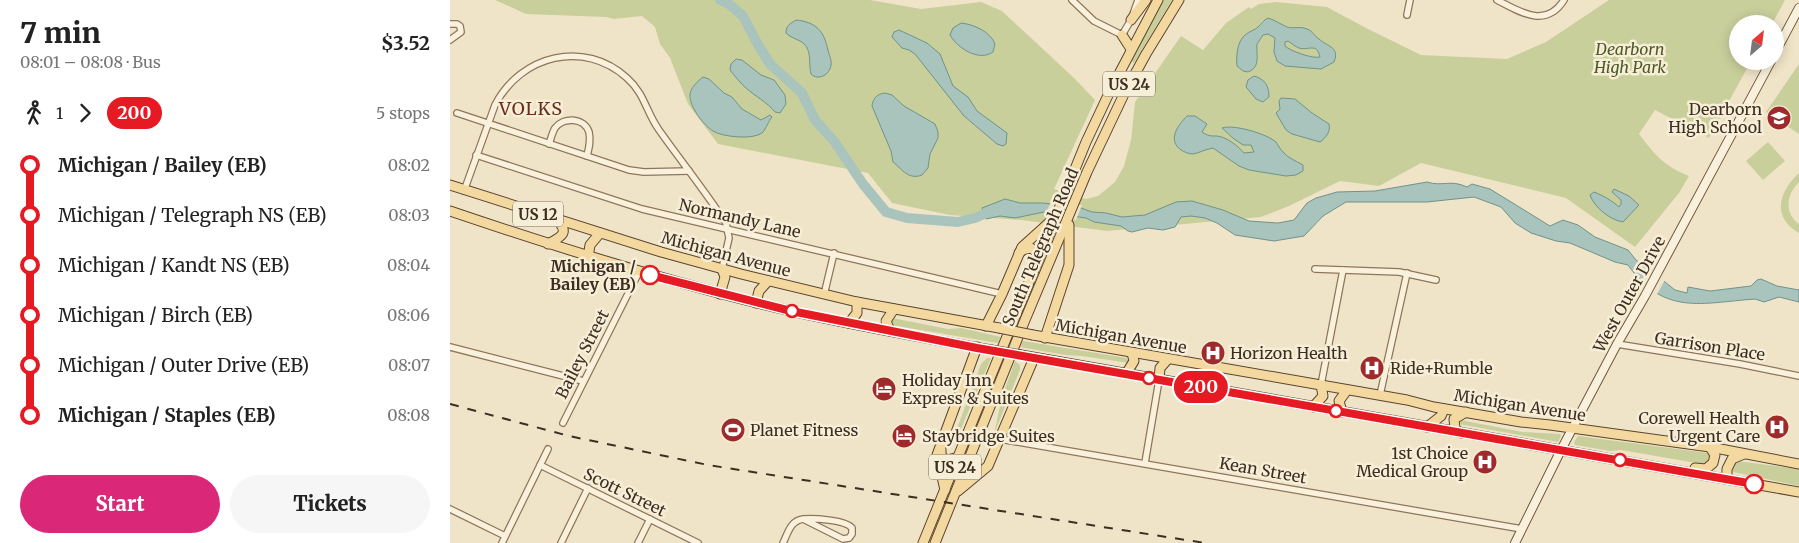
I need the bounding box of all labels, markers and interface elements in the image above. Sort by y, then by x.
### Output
text: 7 min [20,15,101,51]
north arrow [1729,15,1784,70]
map controls [1729,15,1784,70]
text: $3.52 [381,31,430,55]
park label: Dearborn High Park [1593,39,1666,77]
text: 08:01 – 08:08 · Bus [20,52,161,72]
road number: US 24 [1103,72,1155,96]
district label: VOLKS [498,97,563,120]
icon: walk [20,99,48,127]
icon: forward [71,99,99,127]
place label: Dearborn High School [1668,99,1762,137]
text: 200 [117,101,152,124]
text: 1 [56,103,63,123]
text: 5 stops [376,103,430,123]
school or university icon: Dearborn High School [1766,105,1792,131]
text: Michigan / Bailey (EB) [58,153,267,177]
text: 08:02 [388,155,430,175]
street label: South Telegraph Road [998,165,1083,329]
street label: Normandy Lane [677,194,803,242]
road number: US 12 [513,202,563,226]
text: Michigan / Telegraph NS (EB) [58,203,327,227]
text: 08:03 [388,205,430,225]
street label: Michigan Avenue [659,227,793,281]
street label: West Outer Drive [1588,232,1669,357]
text: Michigan / Kandt NS (EB) [58,253,290,277]
text: 08:04 [387,255,430,275]
place label: Michigan / Bailey (EB) [550,256,636,294]
marker: Michigan / Bailey (EB) [640,265,660,285]
text: Michigan / Birch (EB) [58,303,253,327]
unlabelled marker [785,304,799,318]
text: 08:06 [387,305,430,325]
street label: Bailey Street [551,306,613,402]
street label: Michigan Avenue [1054,315,1188,357]
street label: Garrison Place [1653,327,1767,365]
hospital icon: Horizon Health [1200,340,1226,366]
place label: Horizon Health [1230,343,1348,363]
text: Michigan / Outer Drive (EB) [58,353,309,377]
text: 08:07 [388,355,430,375]
hospital icon: Ride+Rumble [1359,355,1385,381]
place label: Ride+Rumble [1390,358,1493,378]
place label: Holiday Inn Express & Suites [902,370,1029,408]
unlabelled marker [1142,371,1156,385]
line badge: 200 [1172,371,1230,403]
text: 200 [1184,375,1218,398]
hotel icon: Holiday Inn Express & Suites [871,376,897,402]
street label: Michigan Avenue [1453,385,1587,425]
text: Michigan / Staples (EB) [58,403,276,427]
unlabelled marker [1329,404,1343,418]
text: 08:08 [387,405,430,425]
place label: Corewell Health Urgent Care [1639,408,1760,446]
hospital icon: Corewell Health Urgent Care [1764,414,1790,440]
sports icon: Planet Fitness [720,417,746,443]
place label: Planet Fitness [750,420,858,440]
hotel icon: Staybridge Suites [891,423,917,449]
place label: Staybridge Suites [922,426,1055,446]
place label: 1st Choice Medical Group [1356,443,1468,481]
hospital icon: 1st Choice Medical Group [1472,449,1498,475]
street label: Kean Street [1218,452,1309,488]
unlabelled marker [1613,453,1627,467]
road number: US 24 [929,454,981,480]
street label: Scott Street [581,463,670,521]
unlabelled marker [1744,474,1764,494]
button: Start [20,475,220,533]
button: Tickets [230,475,430,533]

